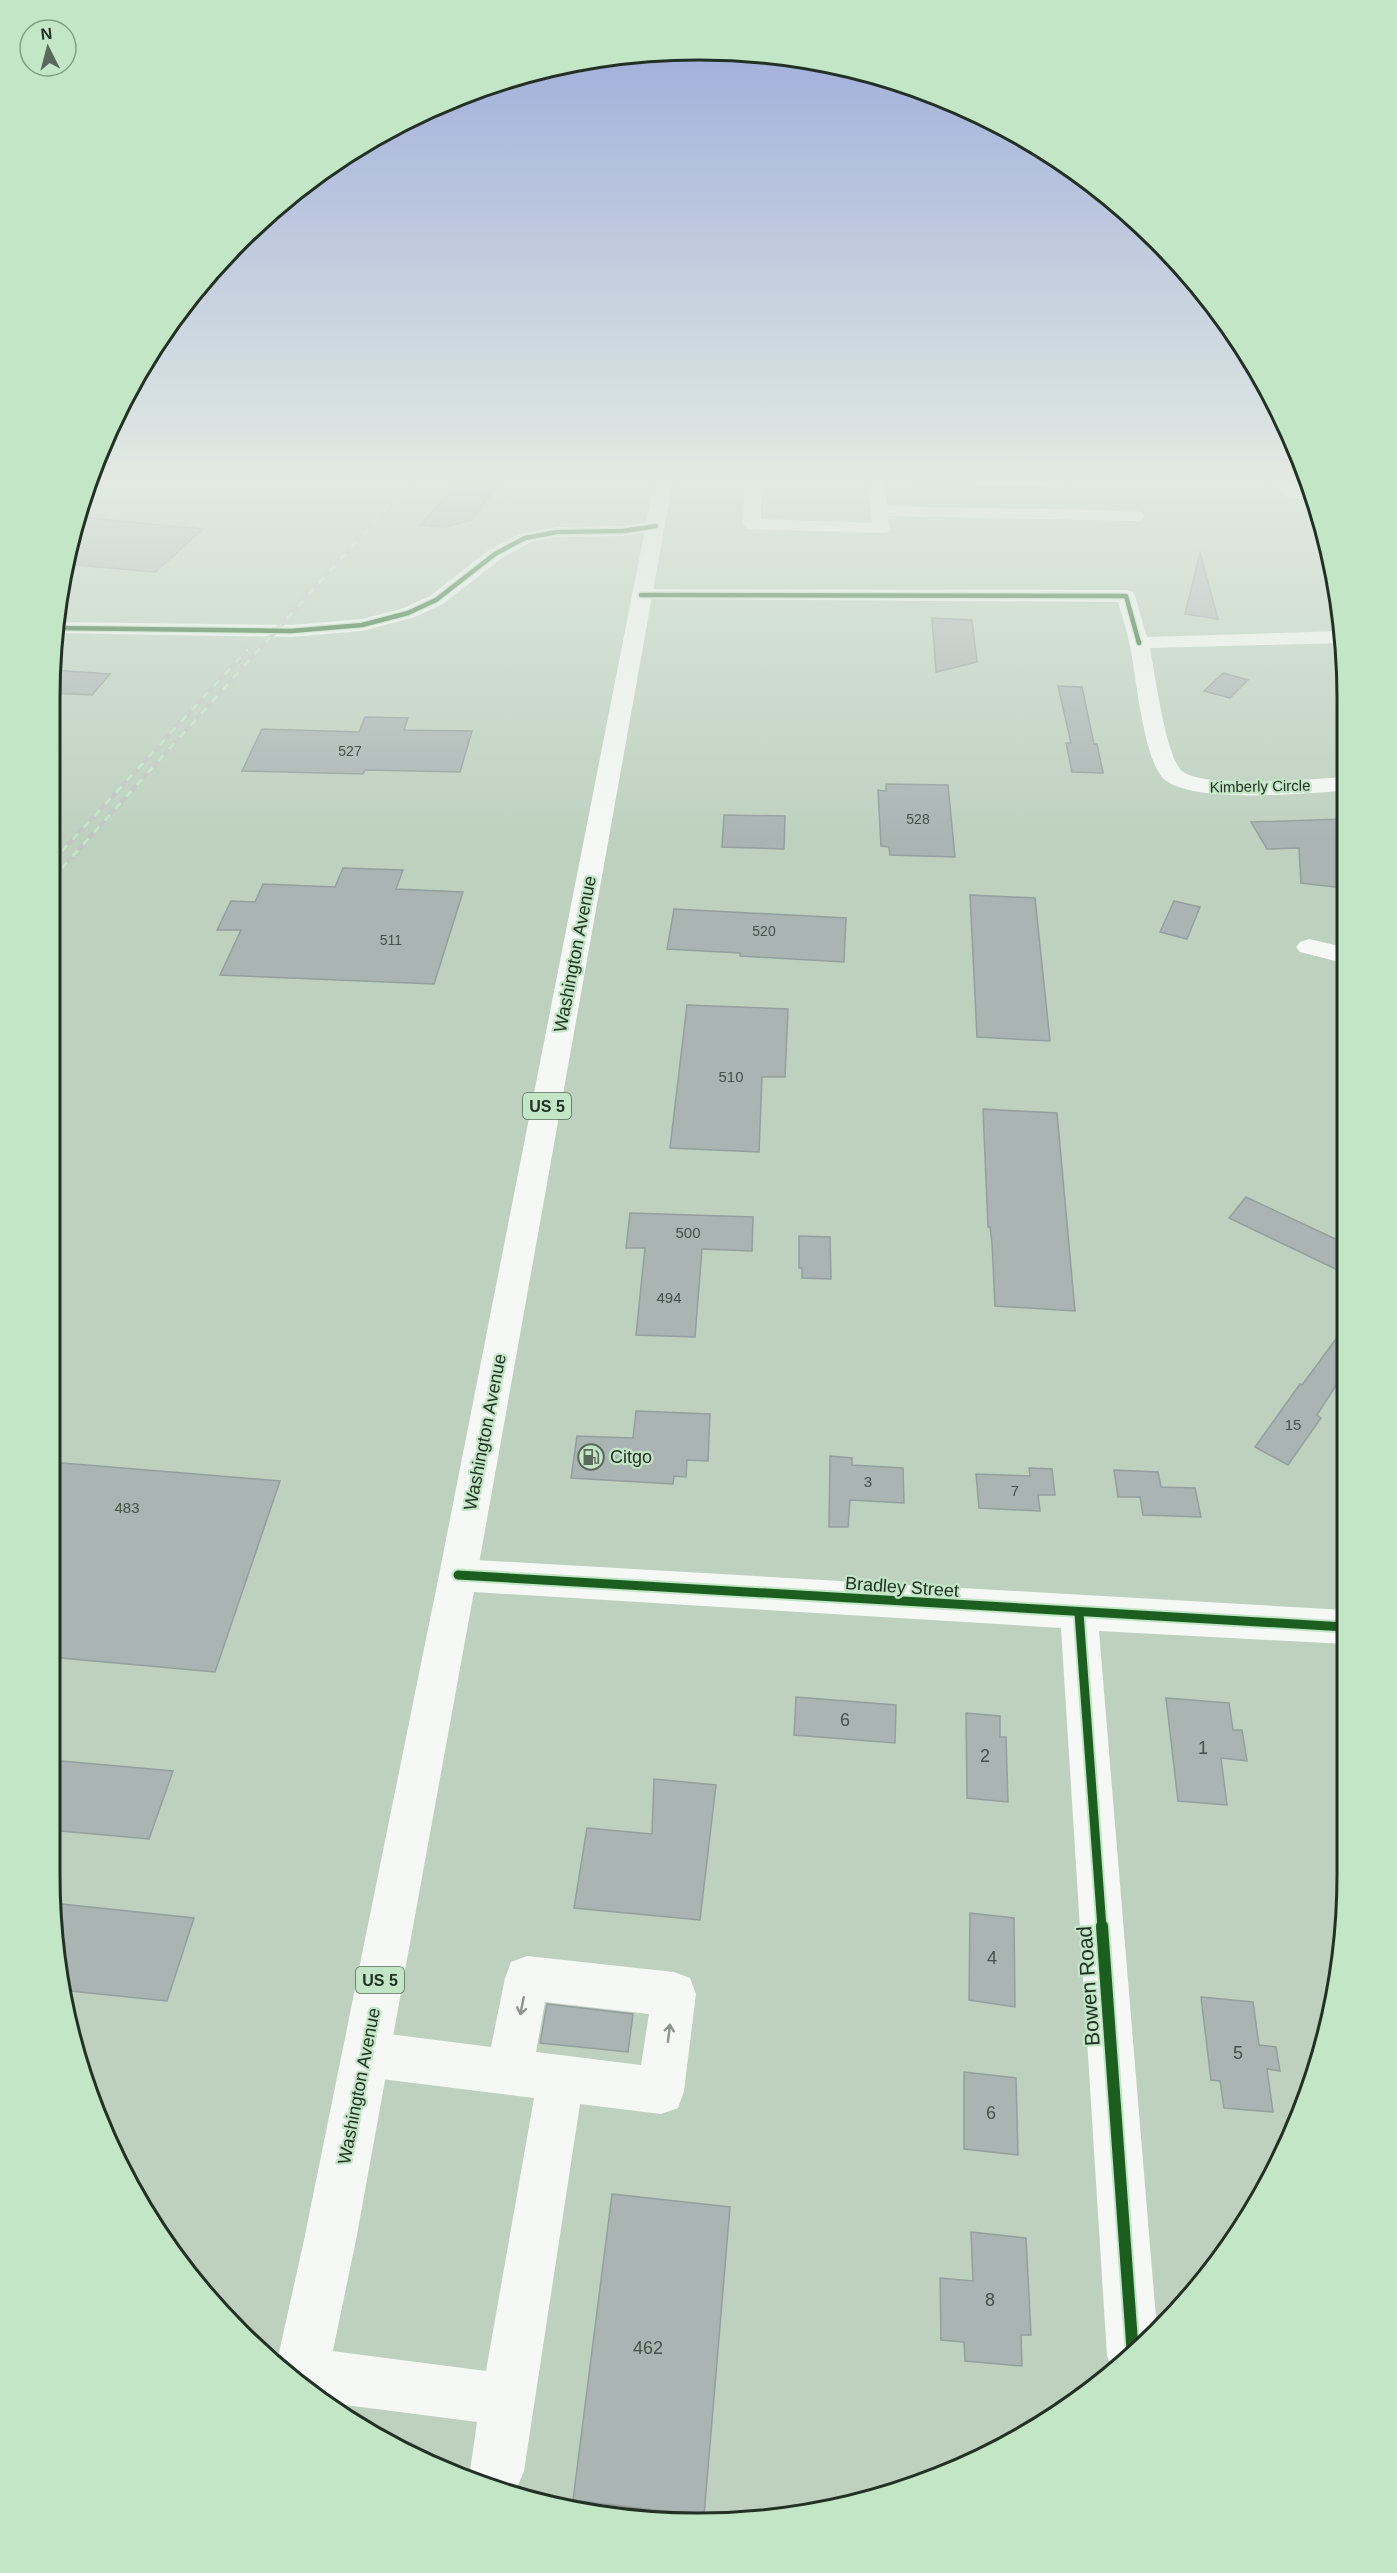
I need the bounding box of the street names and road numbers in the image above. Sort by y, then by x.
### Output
street label: Kimberly Circle [1209,777,1311,795]
street label: Washington Avenue [550,874,600,1034]
road number: US 5 [523,1093,571,1119]
street label: Washington Avenue [460,1352,510,1512]
street label: Bradley Street [844,1573,960,1601]
street label: Bowen Road [1072,1925,1104,2047]
road number: US 5 [356,1967,404,1993]
street label: Washington Avenue [334,2006,384,2166]

